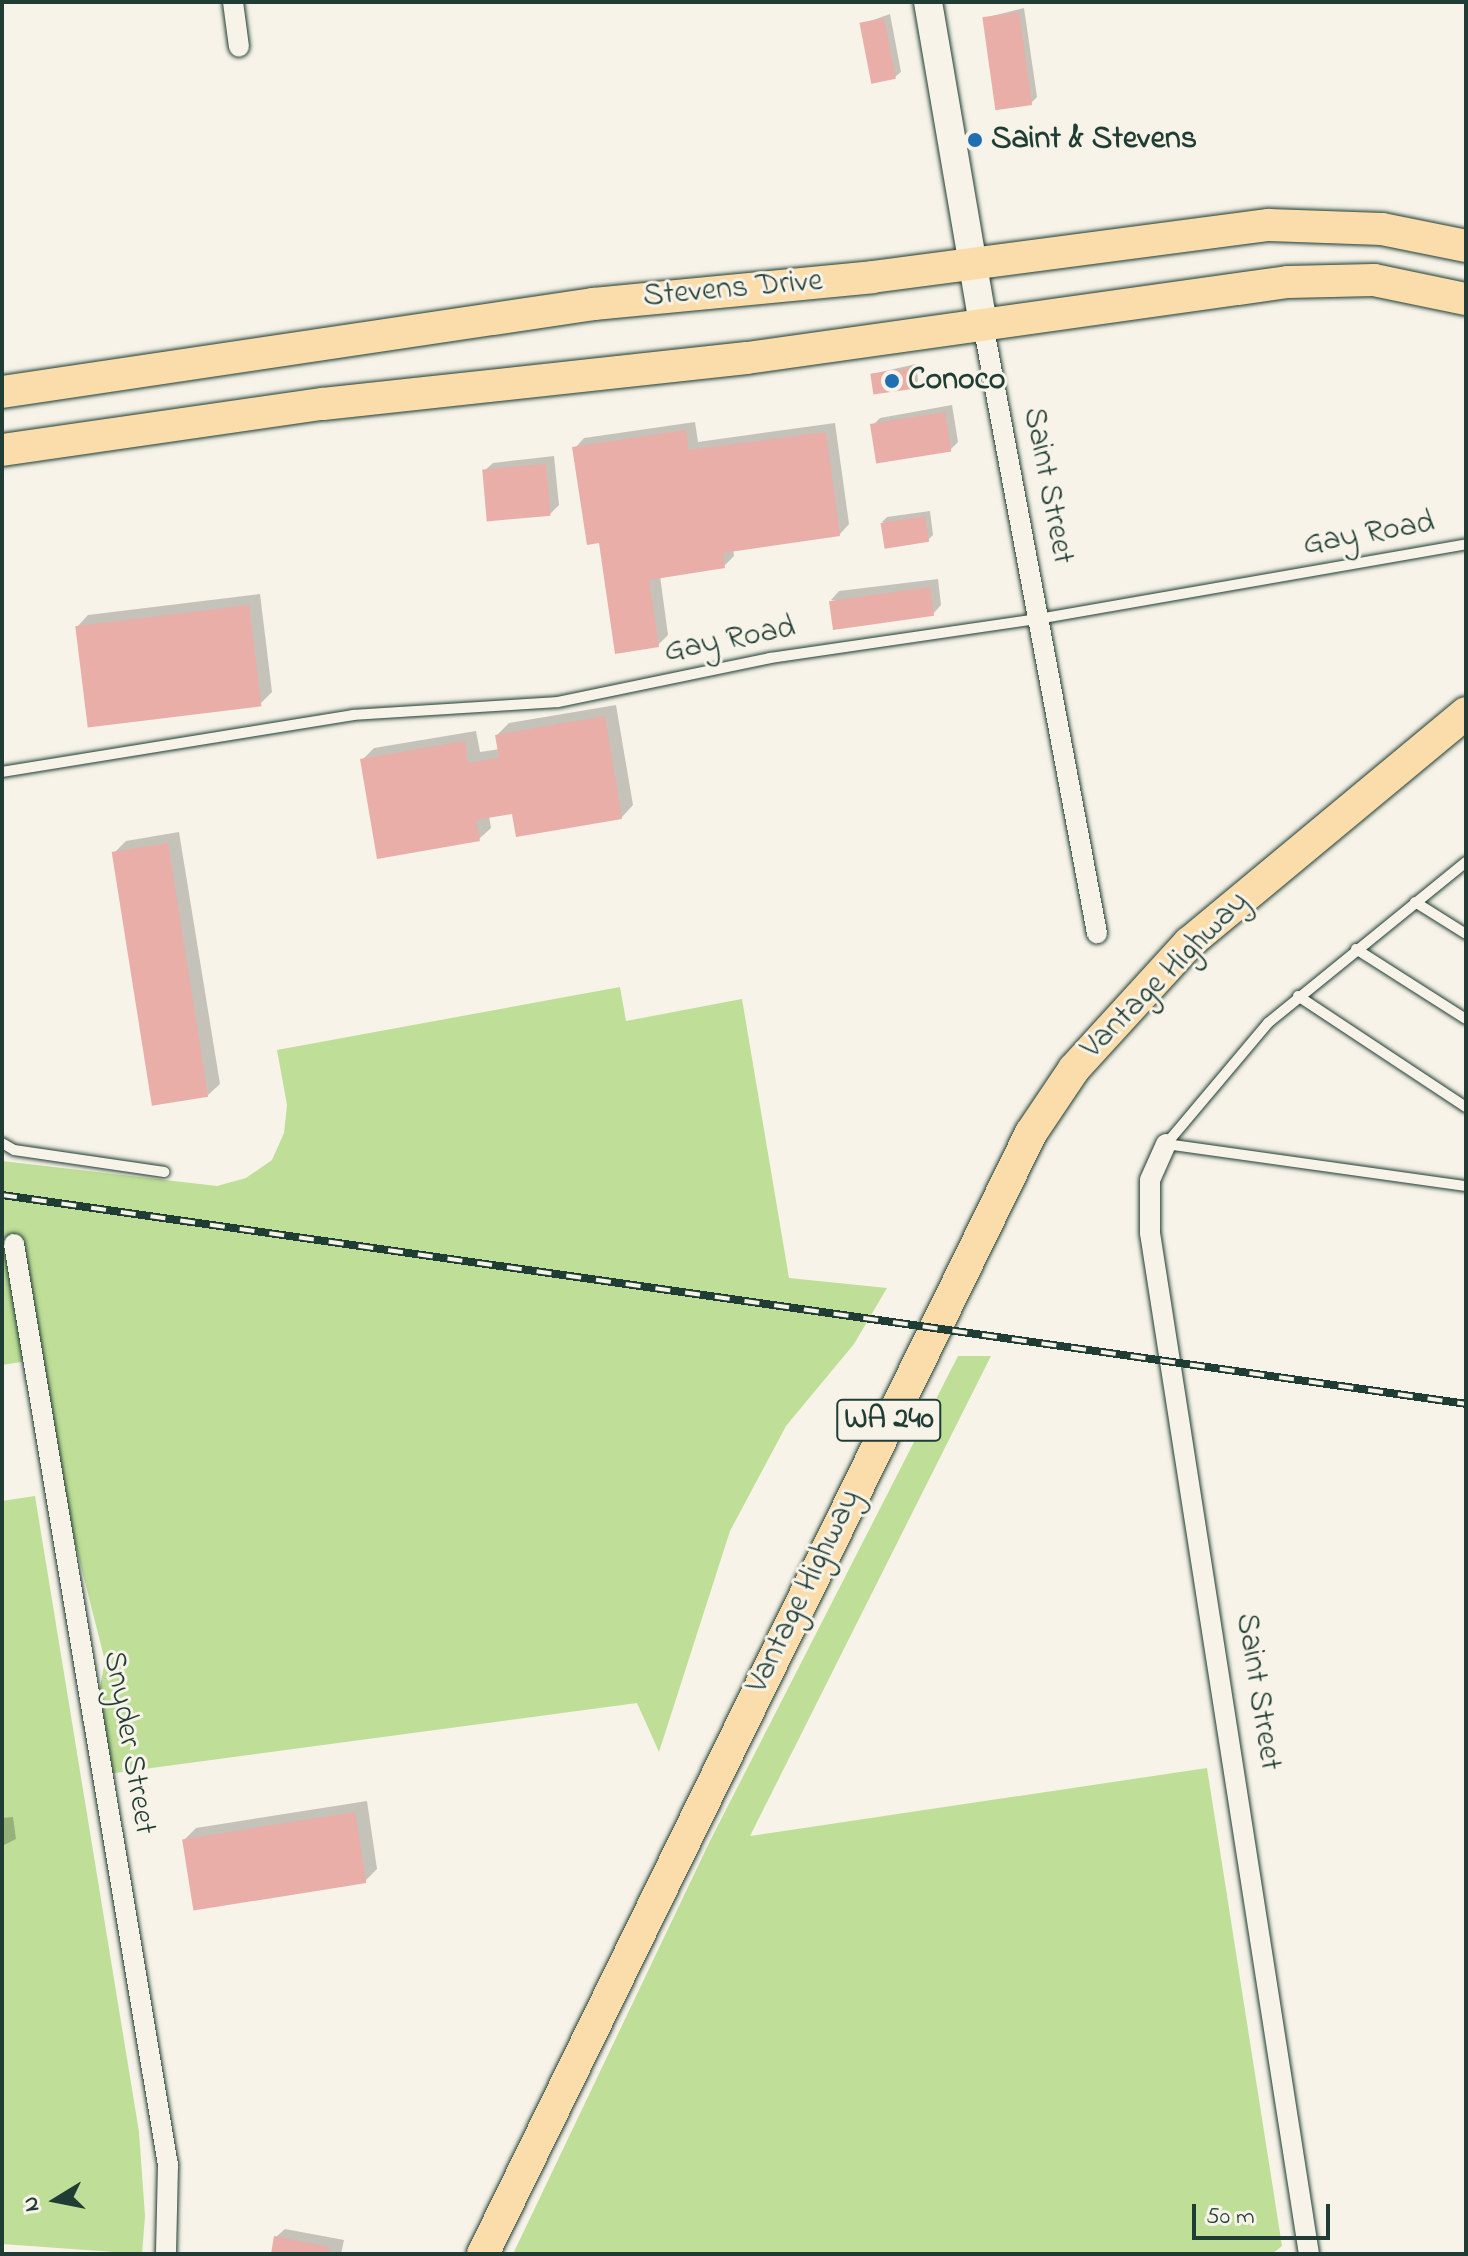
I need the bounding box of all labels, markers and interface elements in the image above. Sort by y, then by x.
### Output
place label: Saint & Stevens [991,121,1197,159]
marker: Saint & Stevens [966,131,984,149]
street label: Stevens Drive [642,263,824,317]
place label: Conoco [908,362,1005,400]
marker: Conoco [883,372,901,390]
street label: Saint Street [1013,404,1081,568]
street label: Gay Road [1300,505,1438,565]
street label: Gay Road [661,609,799,673]
street label: Vantage Highway [1074,884,1258,1068]
road number: WA 240 [835,1394,943,1446]
street label: Vantage Highway [739,1484,871,1700]
street label: Saint Street [1226,1611,1288,1773]
street label: Snyder Street [93,1648,163,1838]
north arrow [16,2160,96,2240]
scale bar [1196,2188,1334,2238]
text: N [15,2194,49,2214]
text: 50 m [1206,2200,1255,2235]

